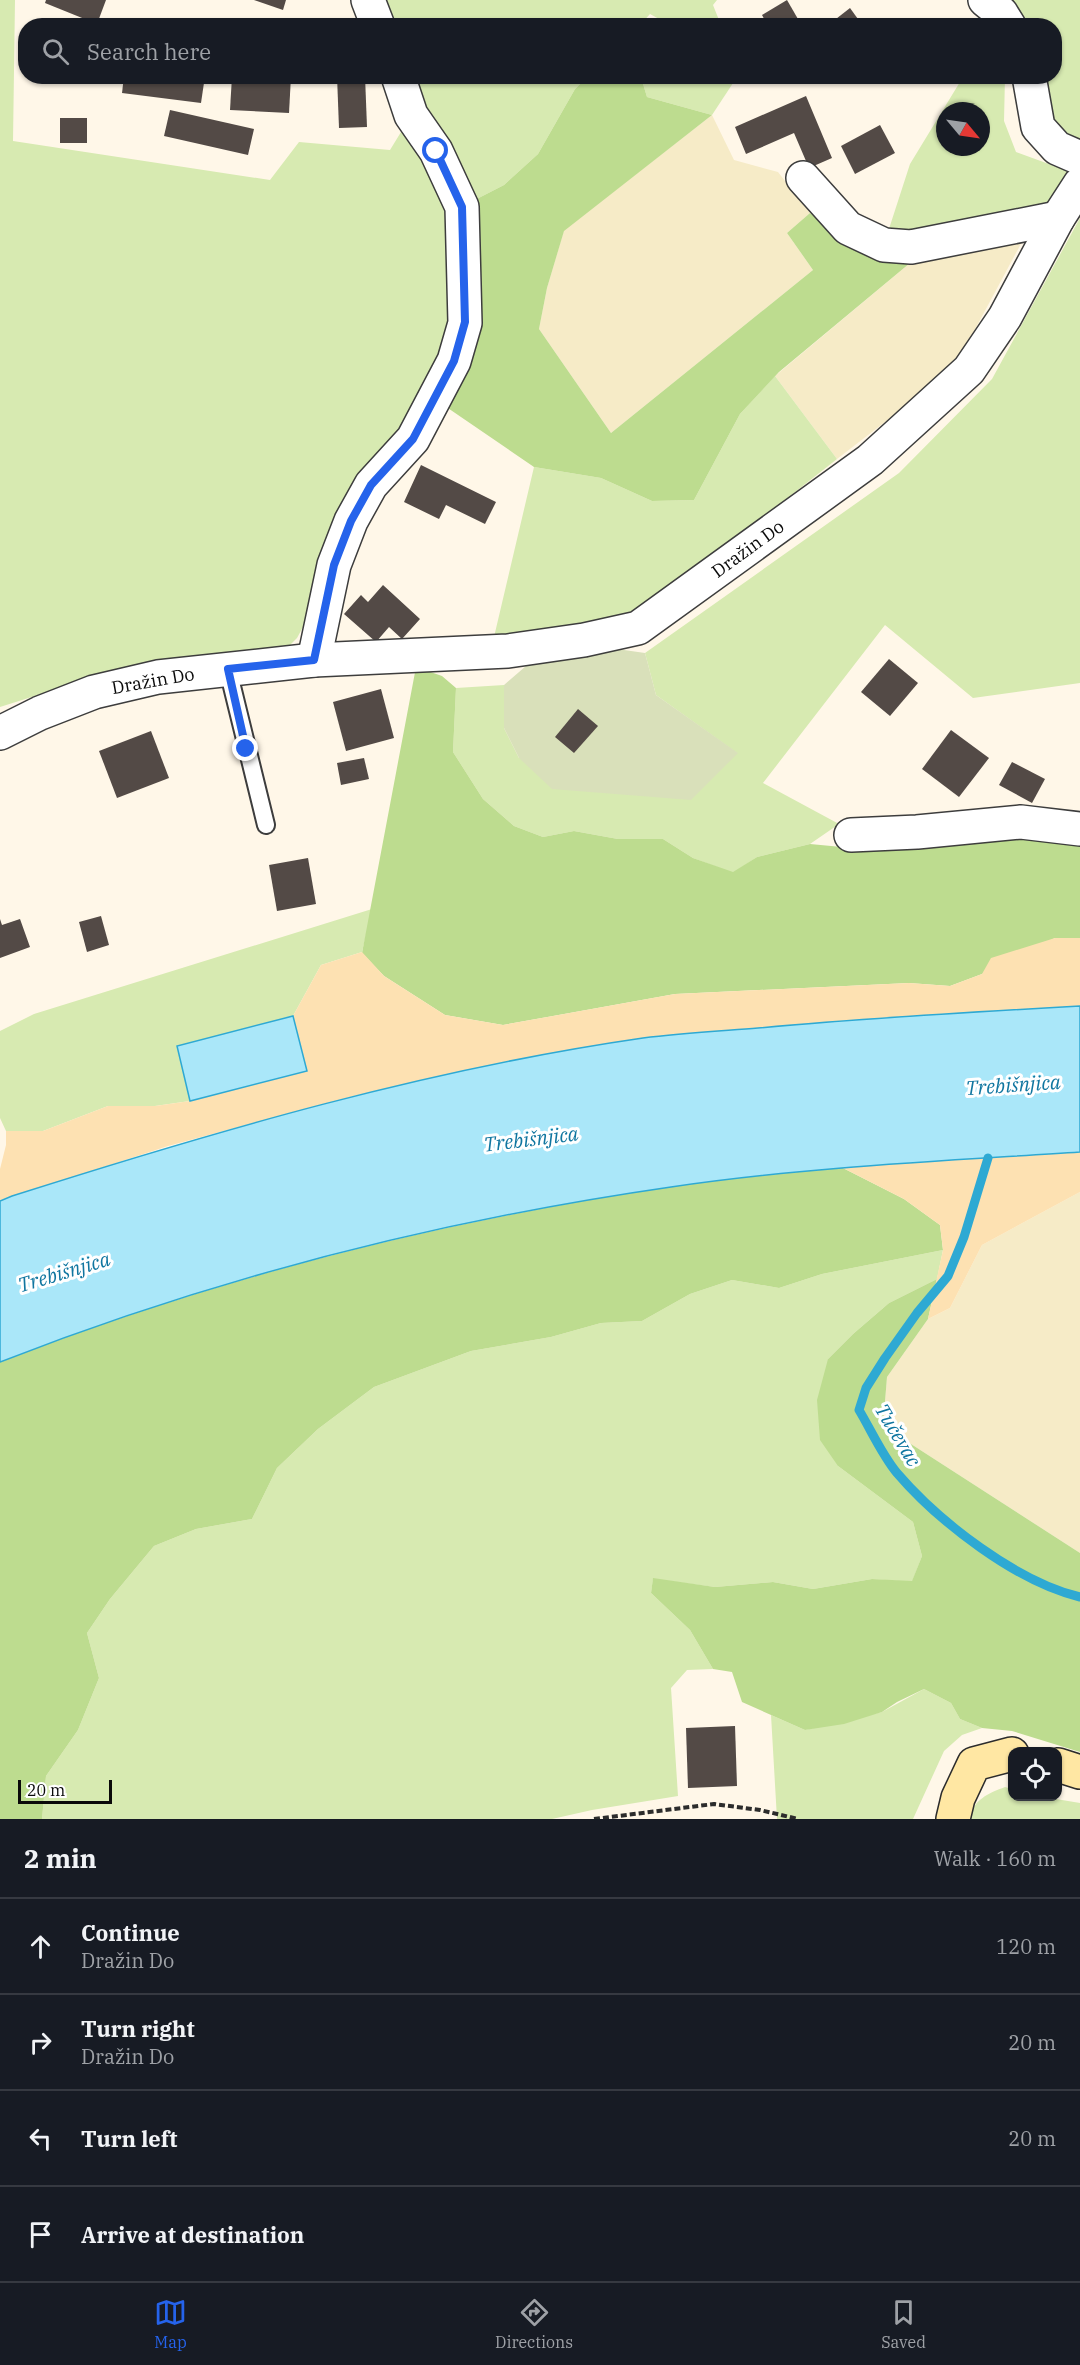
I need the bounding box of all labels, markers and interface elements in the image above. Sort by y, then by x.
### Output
search box [18,18,1062,84]
icon: search [39,35,72,68]
text: Search here [87,37,211,66]
north arrow [936,102,990,156]
route start [422,137,448,163]
street label: Dražin Do [707,515,788,583]
street label: Dražin Do [110,662,196,699]
route end [232,735,258,761]
water label: Trebišnjica [965,1068,1062,1101]
water label: Trebišnjica [482,1119,580,1158]
water label: Trebišnjica [14,1245,113,1298]
water label: Tučevac [869,1398,928,1472]
map controls [1008,1747,1062,1801]
button: locate [1008,1747,1062,1801]
scale bar [18,1777,112,1804]
text: 20 m [27,1780,65,1800]
text: 2 min [24,1841,97,1875]
text: Walk · 160 m [934,1845,1056,1872]
text: Continue [81,1918,180,1947]
icon: ahead [24,1930,57,1963]
text: 120 m [996,1933,1056,1960]
text: Dražin Do [81,1947,174,1974]
text: Turn right [81,2014,195,2043]
icon: right [24,2026,57,2059]
text: 20 m [1008,2029,1056,2056]
text: Dražin Do [81,2043,174,2070]
icon: left [24,2122,57,2155]
text: Turn left [81,2124,177,2153]
text: 20 m [1008,2125,1056,2152]
icon: arrive [24,2218,57,2251]
text: Arrive at destination [81,2220,304,2249]
tab: Map [154,2296,187,2352]
tab: Directions [495,2296,573,2352]
tab: Saved [881,2296,926,2352]

